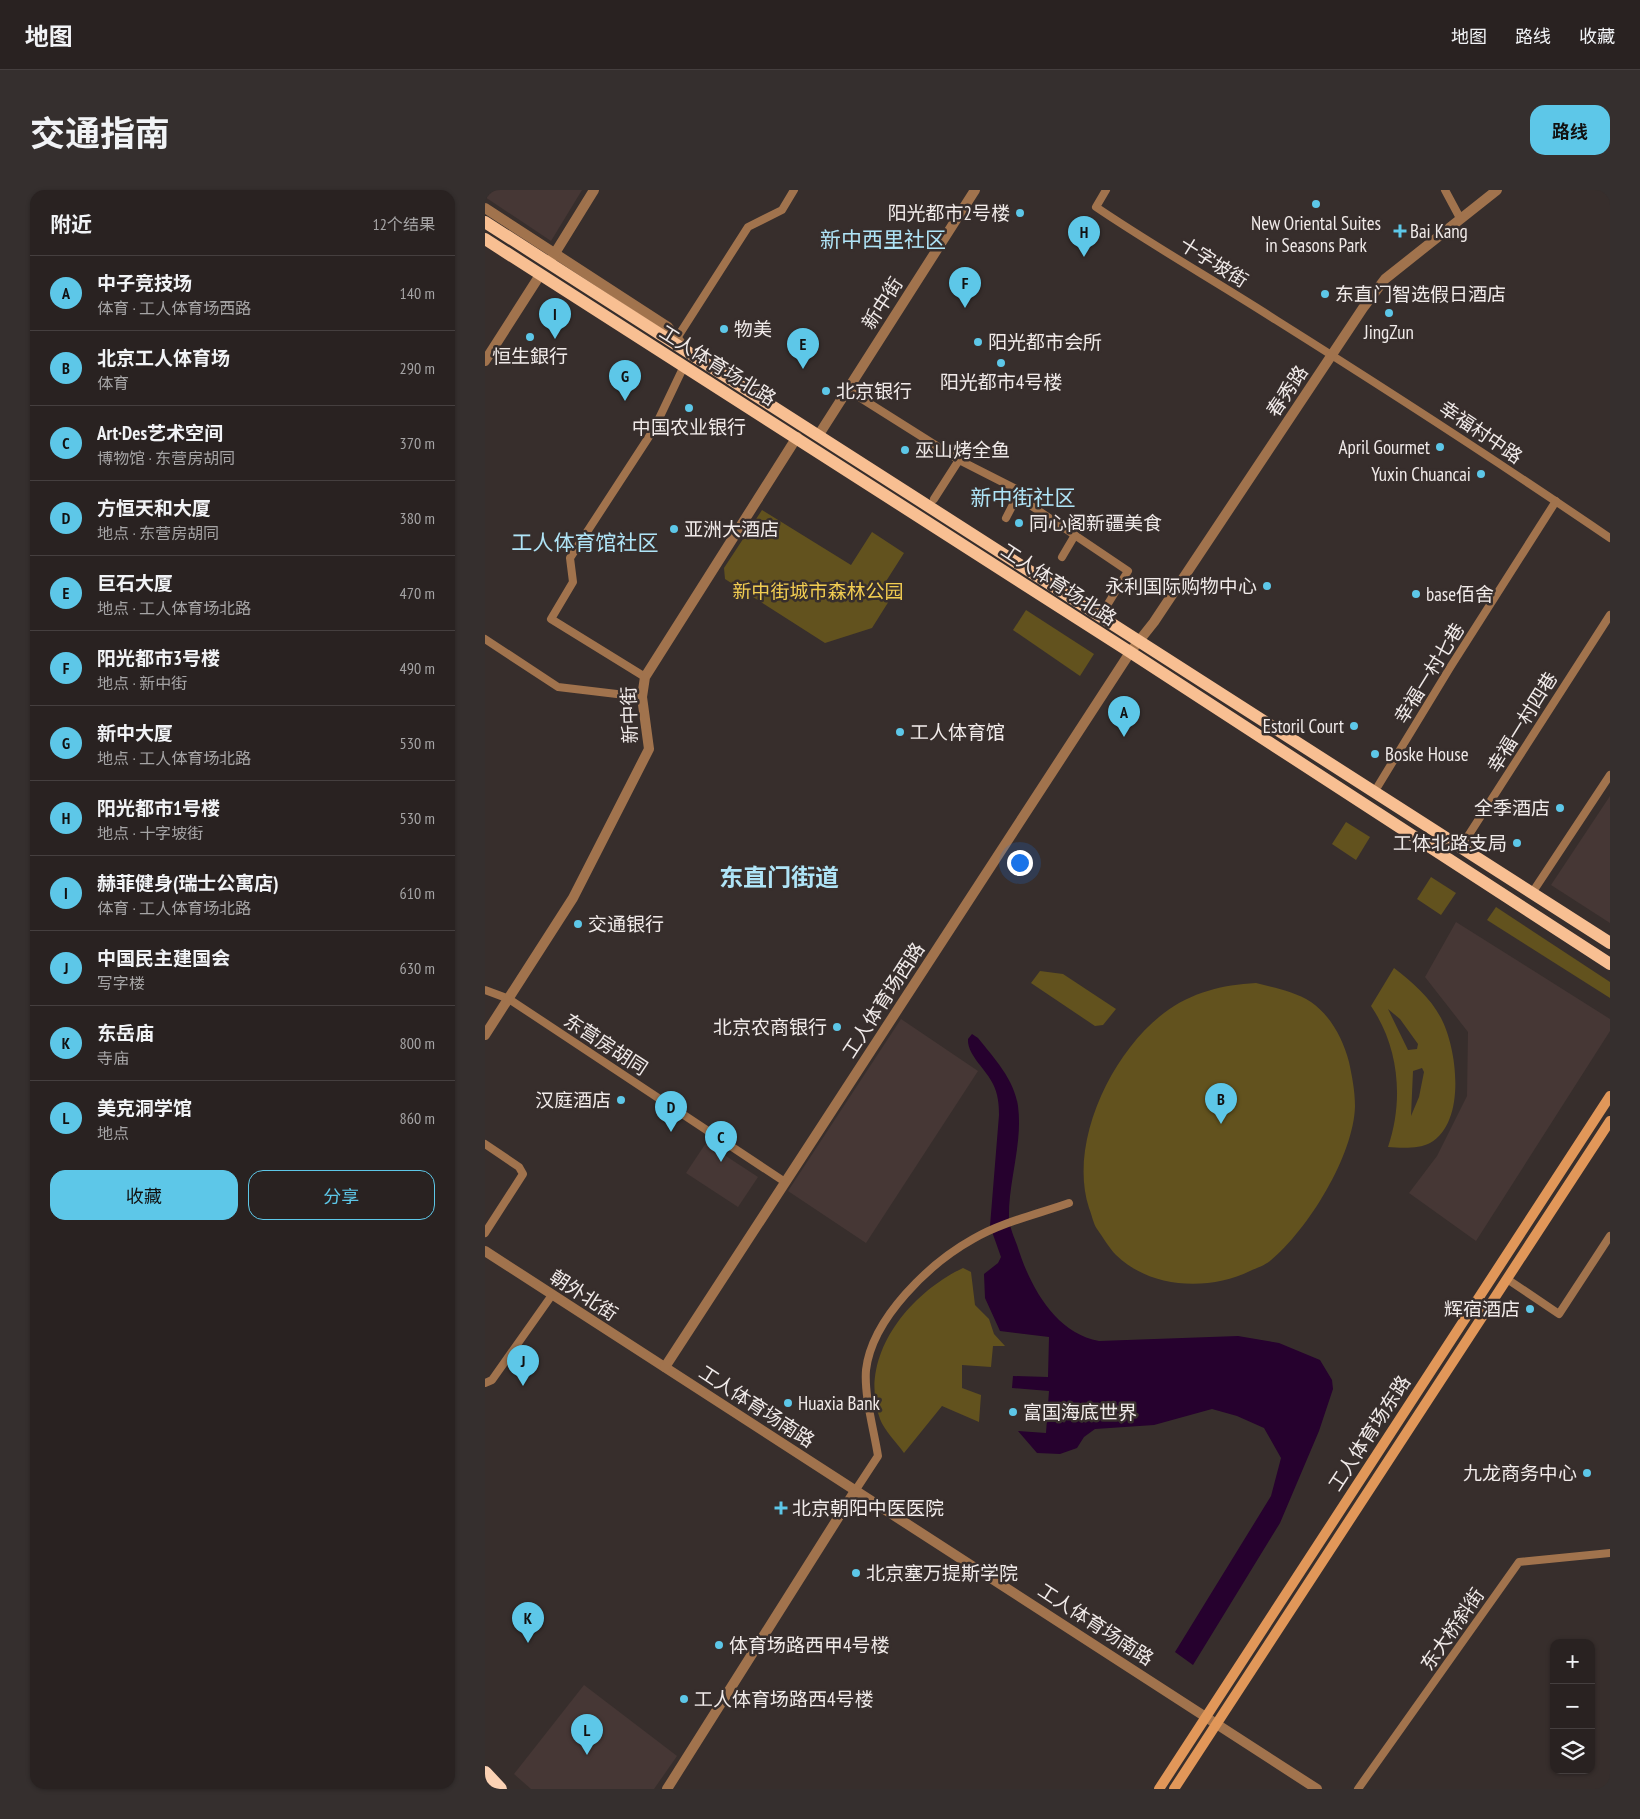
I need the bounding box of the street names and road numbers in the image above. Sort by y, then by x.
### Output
street label: 十字坡街 [1175,232,1253,292]
street label: 新中街 [856,273,908,333]
street label: 工人体育场北路 [655,320,781,410]
street label: 春秀路 [1261,361,1313,421]
street label: 幸福村中路 [1435,395,1527,469]
street label: 工人体育场北路 [997,538,1121,630]
street label: 幸福一村七巷 [1389,618,1469,728]
street label: 幸福一村四巷 [1482,667,1562,777]
street label: 新中街 [616,686,642,744]
street label: 工人体育场西路 [837,938,929,1062]
street label: 东营房胡同 [560,1008,652,1080]
street label: 朝外北街 [546,1264,622,1326]
street label: 工人体育场南路 [695,1360,819,1452]
street label: 工人体育场东路 [1323,1371,1415,1495]
street label: 工人体育场南路 [1034,1578,1158,1670]
street label: 东大桥斜街 [1415,1583,1489,1675]

